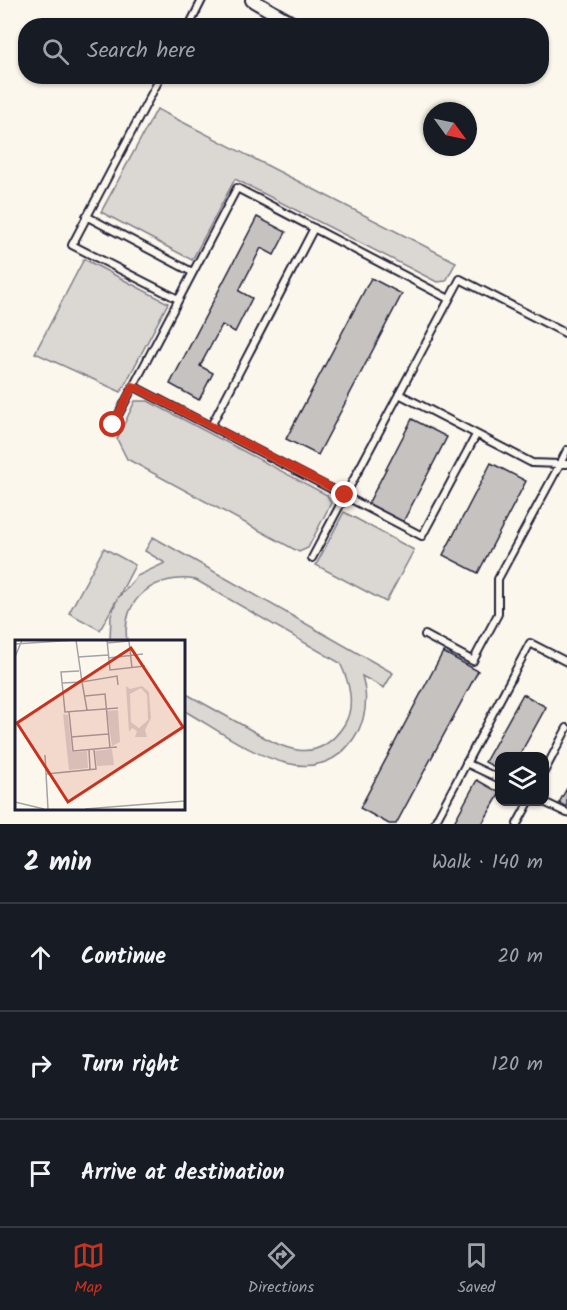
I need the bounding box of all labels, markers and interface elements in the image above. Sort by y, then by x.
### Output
search box [18,18,549,84]
text: Search here [87,34,195,69]
icon: search [39,35,72,68]
north arrow [423,102,477,156]
route start [99,411,125,437]
route end [331,481,357,507]
inset map [15,640,184,809]
map controls [495,752,549,806]
button: layers [495,752,549,806]
text: 2 min [24,842,92,884]
text: Walk · 140 m [432,847,543,879]
text: Continue [81,940,166,975]
icon: ahead [24,941,57,974]
text: 20 m [497,941,543,973]
text: Turn right [81,1048,179,1083]
icon: right [24,1049,57,1082]
text: 120 m [491,1049,543,1081]
text: Arrive at destination [81,1156,284,1191]
icon: arrive [24,1157,57,1190]
tab: Map [72,1239,105,1300]
tab: Directions [248,1239,314,1300]
tab: Saved [457,1239,495,1300]

